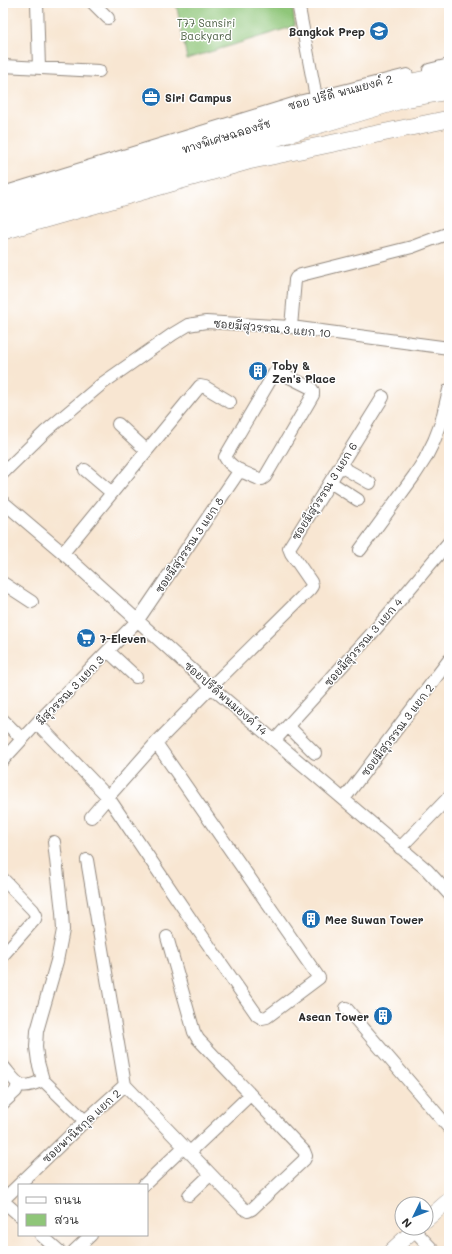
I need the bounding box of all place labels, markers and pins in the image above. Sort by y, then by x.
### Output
school or university icon: Bangkok Prep [368,20,390,42]
place label: Bangkok Prep [289,24,365,39]
office icon: Siri Campus [140,86,162,108]
place label: Siri Campus [165,90,232,105]
place label: Toby & Zen's Place [272,358,336,386]
building icon: Toby & Zen's Place [247,360,269,382]
supermarket icon: 7-Eleven [75,627,97,649]
place label: 7-Eleven [100,631,146,646]
building icon: Mee Suwan Tower [300,908,322,930]
place label: Mee Suwan Tower [325,912,424,927]
building icon: Asean Tower [372,1005,394,1027]
place label: Asean Tower [298,1009,369,1024]

